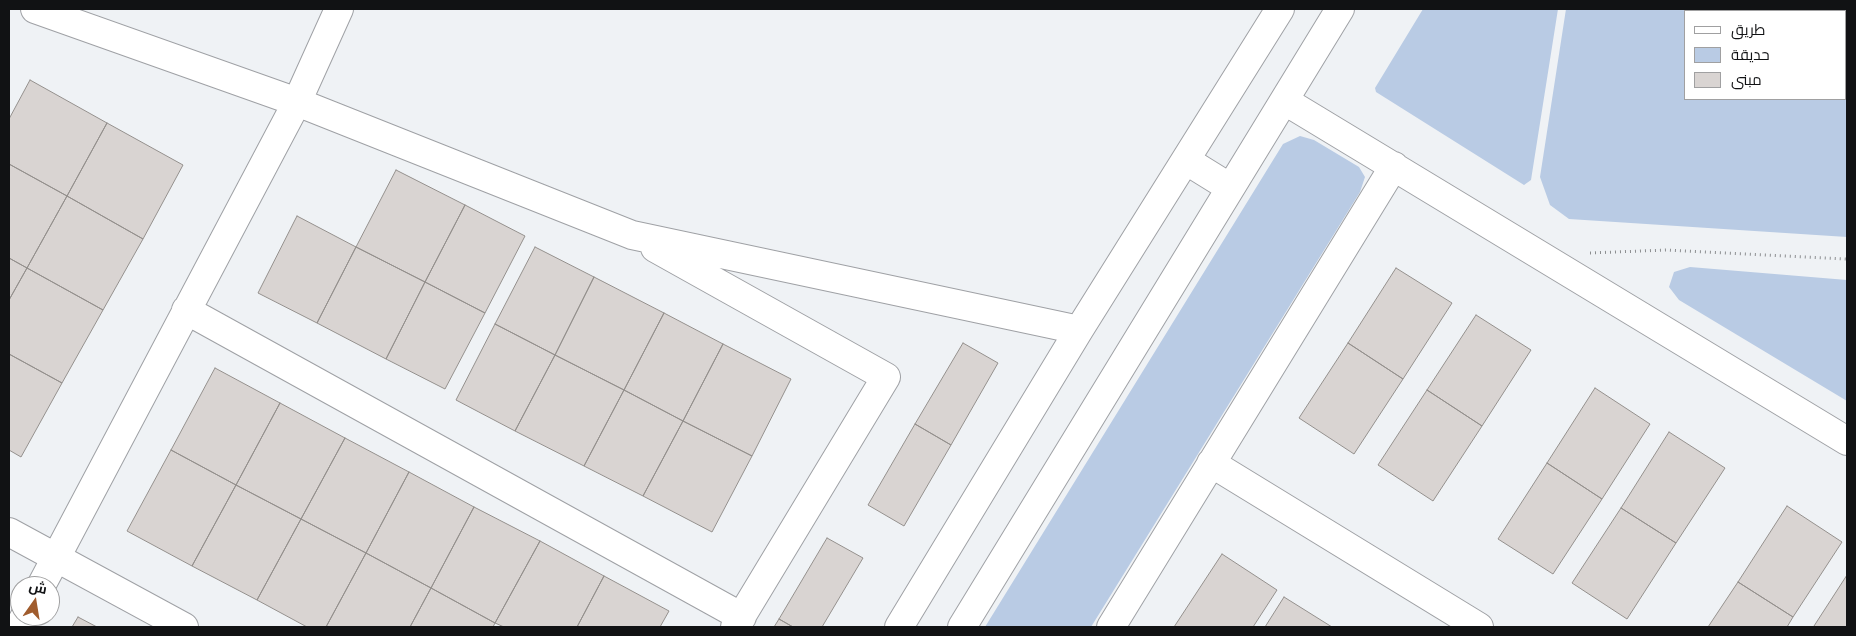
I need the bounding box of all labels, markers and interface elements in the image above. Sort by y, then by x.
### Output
legend [1684,10,1846,100]
text: طريق [1731,20,1765,39]
text: حديقة [1731,45,1770,64]
text: مبنى [1731,70,1762,89]
north arrow [10,576,60,626]
text: ش [28,577,49,597]

